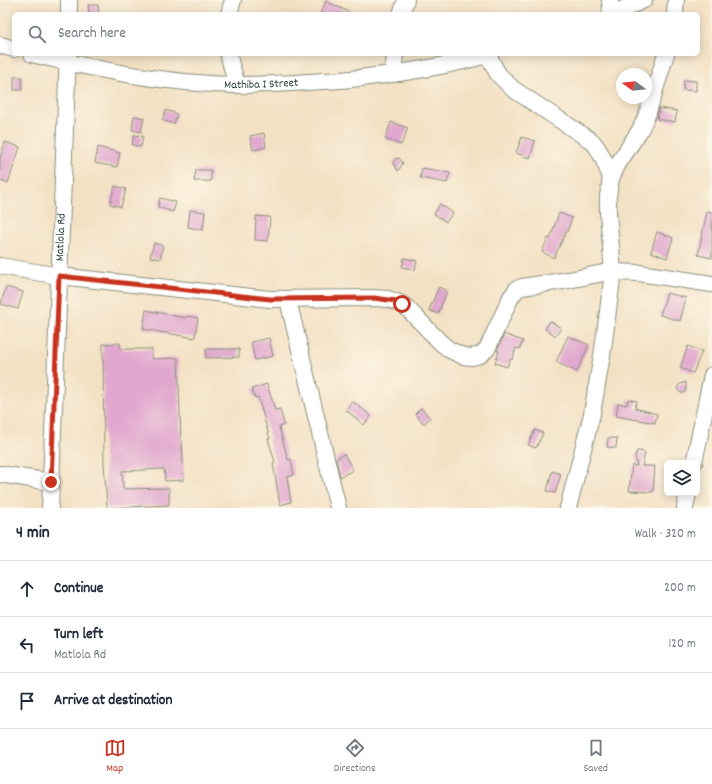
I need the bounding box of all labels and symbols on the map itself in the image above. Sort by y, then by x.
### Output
north arrow [616,68,652,104]
street label: Mathiba I Street [224,74,299,94]
street label: Matlola Rd [51,213,70,262]
route start [393,295,411,313]
route end [42,473,60,491]

